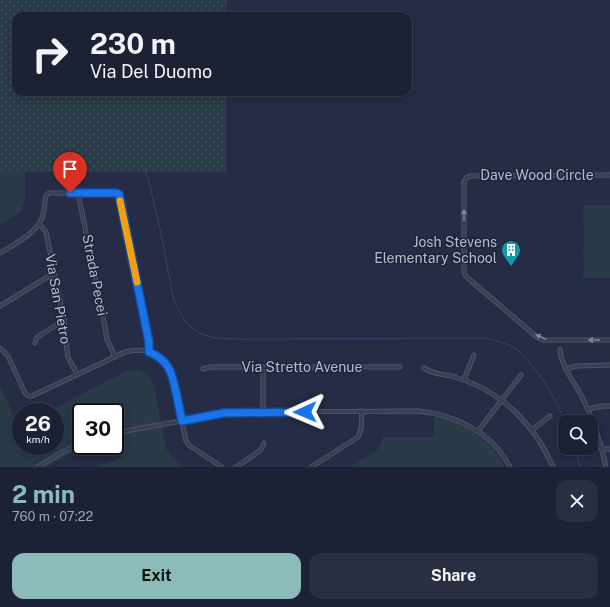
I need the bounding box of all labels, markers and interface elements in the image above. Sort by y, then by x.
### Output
text: 230 m [90,27,176,60]
icon: right [24,28,76,80]
text: Via Del Duomo [90,61,212,82]
pin [53,152,87,193]
icon: arrive [59,158,81,180]
street label: Dave Wood Circle [480,167,594,183]
one-way arrow [461,208,467,221]
street label: Strada Pecei [79,233,111,317]
place label: Josh Stevens Elementary School [374,234,497,266]
building icon: Josh Stevens Elementary School [500,239,522,267]
street label: Via San Pietro [42,253,74,345]
one-way arrow [534,334,546,340]
one-way arrow [587,337,600,343]
street label: Via Stretto Avenue [242,359,362,375]
position arrow [284,391,326,433]
speed limit sign: 30 [72,403,124,455]
text: 26 [25,412,51,436]
map controls [558,415,598,455]
button: search [558,415,598,455]
text: km/h [26,433,50,445]
text: 2 min [12,480,75,508]
button: close [556,480,598,522]
text: 760 m · 07:22 [12,509,93,524]
button: Exit [12,553,301,599]
button: Share [309,553,598,599]

